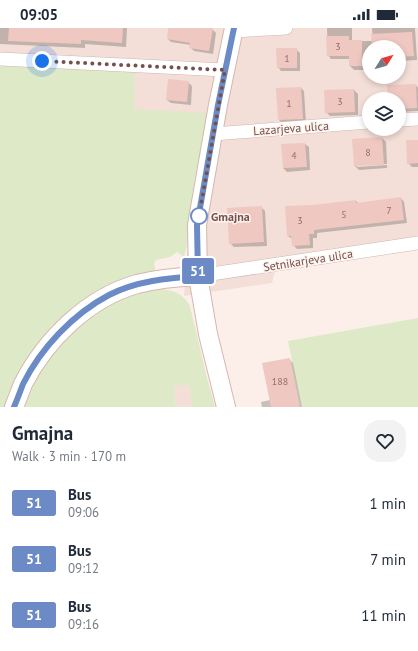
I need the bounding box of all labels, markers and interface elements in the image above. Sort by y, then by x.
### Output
text: 09:05 [20,5,58,24]
house number: 3 [335,40,341,53]
north arrow [362,40,406,84]
map controls [362,40,406,136]
your location [32,51,52,71]
house number: 1 [284,52,290,65]
button: layers [362,92,406,136]
house number: 3 [337,95,343,108]
house number: 1 [286,97,292,110]
street label: Lazarjeva ulica [253,118,329,138]
house number: 8 [365,146,371,159]
house number: 4 [291,149,297,162]
house number: 7 [386,204,392,217]
marker: Gmajna [190,207,208,225]
house number: 5 [341,208,347,221]
place label: Gmajna [211,209,250,224]
house number: 3 [297,214,303,227]
street label: Setnikarjeva ulica [262,245,354,274]
line badge: 51 [180,258,216,284]
text: 51 [190,262,206,280]
house number: 188 [272,375,288,388]
button: heart [364,420,406,462]
text: Gmajna [12,421,73,445]
text: Walk · 3 min · 170 m [12,448,126,465]
text: Bus [68,485,91,504]
text: 51 [26,494,42,512]
text: 1 min [369,494,406,513]
text: 09:06 [68,504,99,521]
text: Bus [68,541,91,560]
text: 51 [26,550,42,568]
text: 7 min [370,550,406,569]
text: 09:12 [68,560,99,577]
text: Bus [68,597,91,616]
text: 51 [26,606,42,624]
text: 11 min [361,606,406,625]
text: 09:16 [68,616,99,633]

